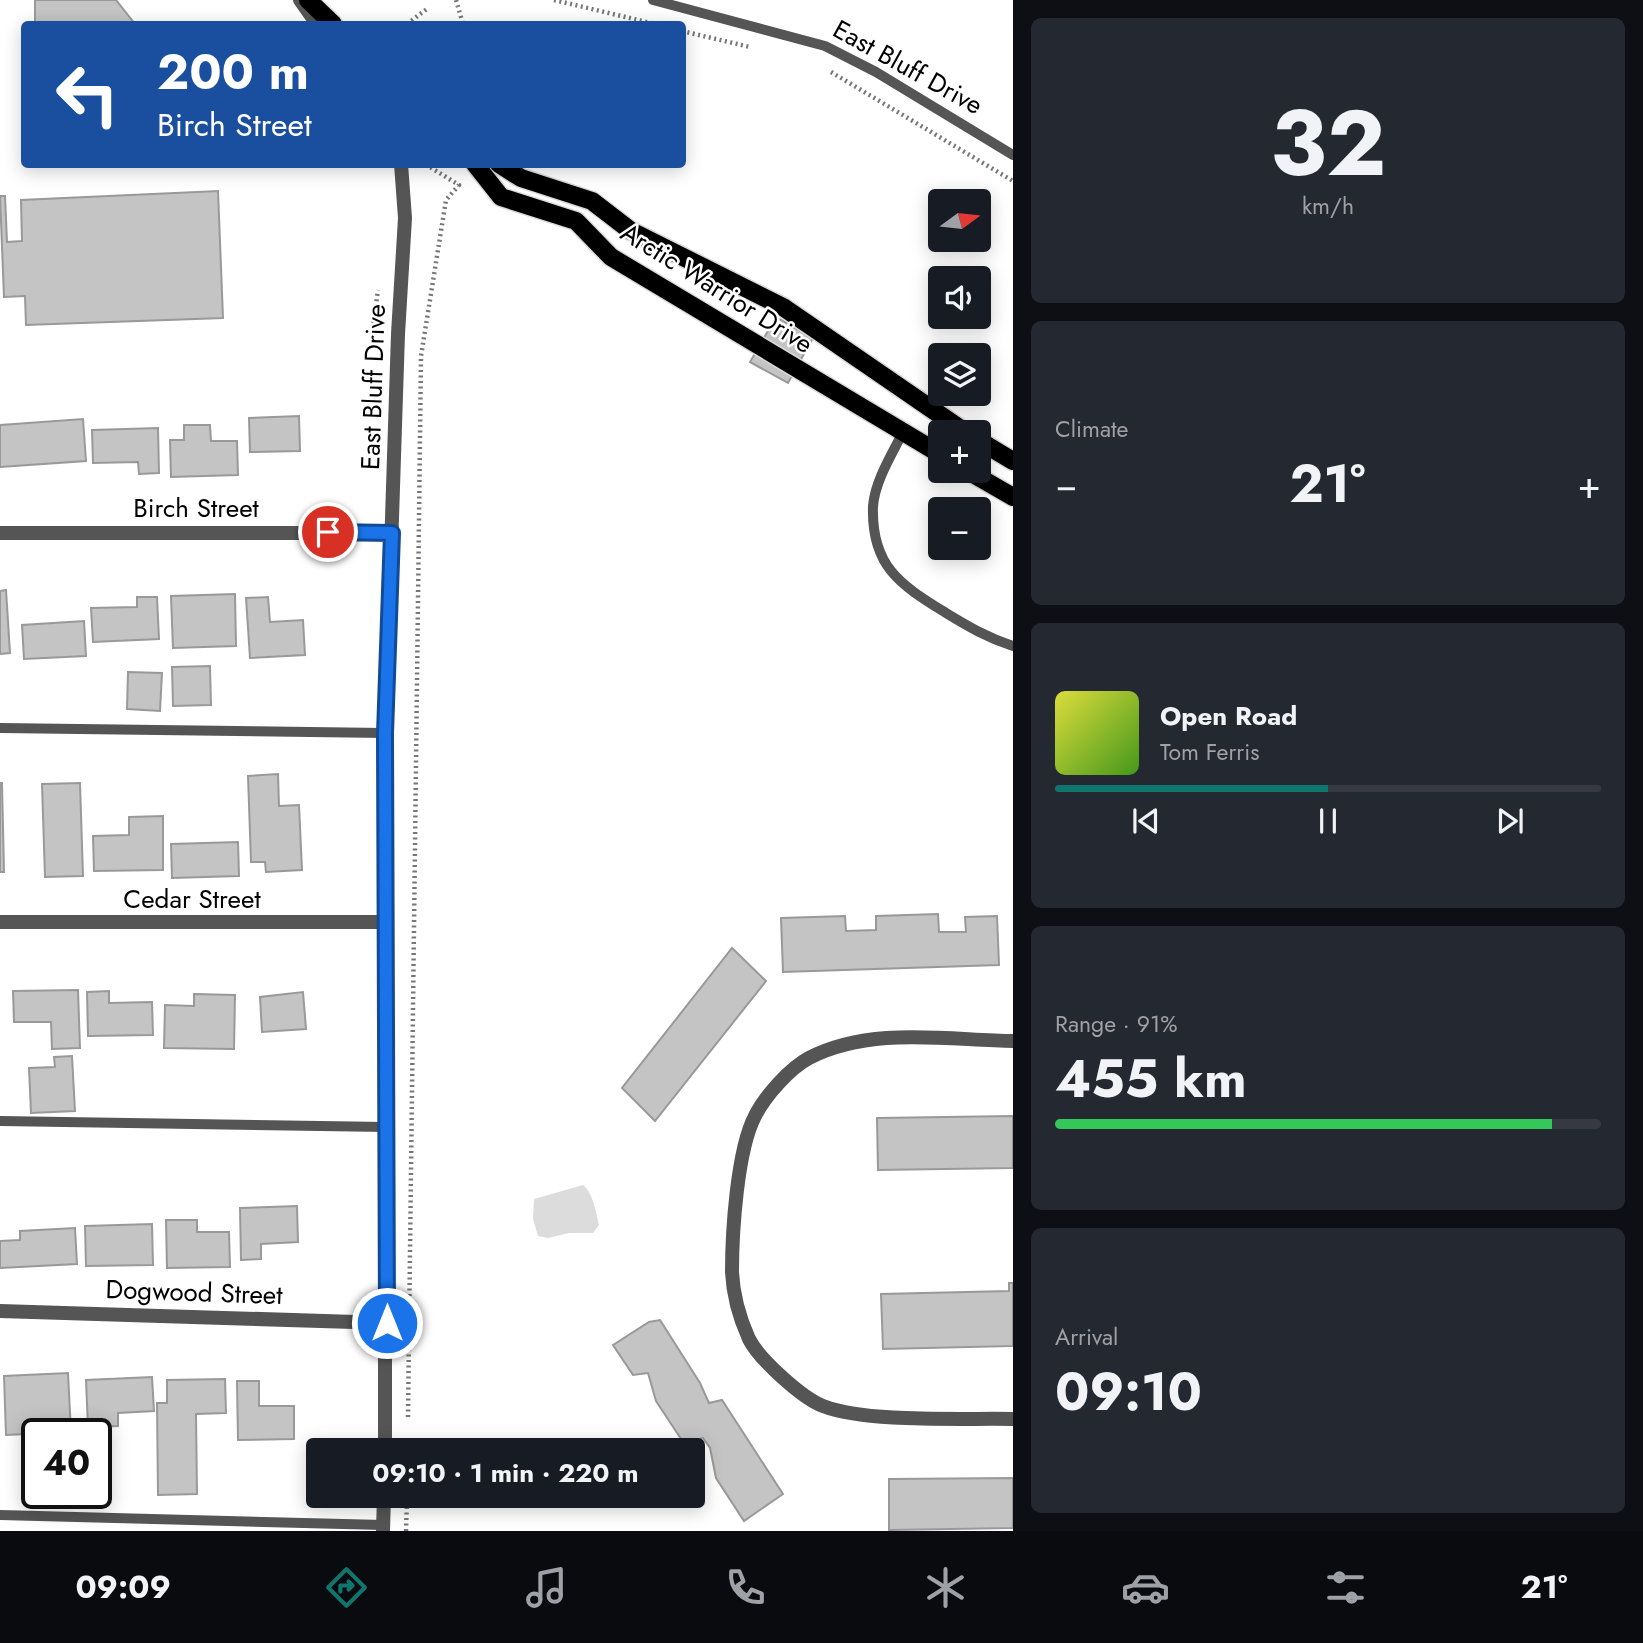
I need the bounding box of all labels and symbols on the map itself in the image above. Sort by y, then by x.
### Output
street label: East Bluff Drive [826,10,990,124]
north arrow [928,189,990,252]
street label: Arctic Warrior Drive [614,214,820,362]
street label: East Bluff Drive [351,303,395,471]
street label: Birch Street [133,489,260,527]
pin [298,502,358,562]
street label: Cedar Street [123,880,261,918]
street label: Dogwood Street [105,1270,284,1314]
position arrow [350,1286,424,1360]
speed limit sign: 40 [21,1418,112,1509]

